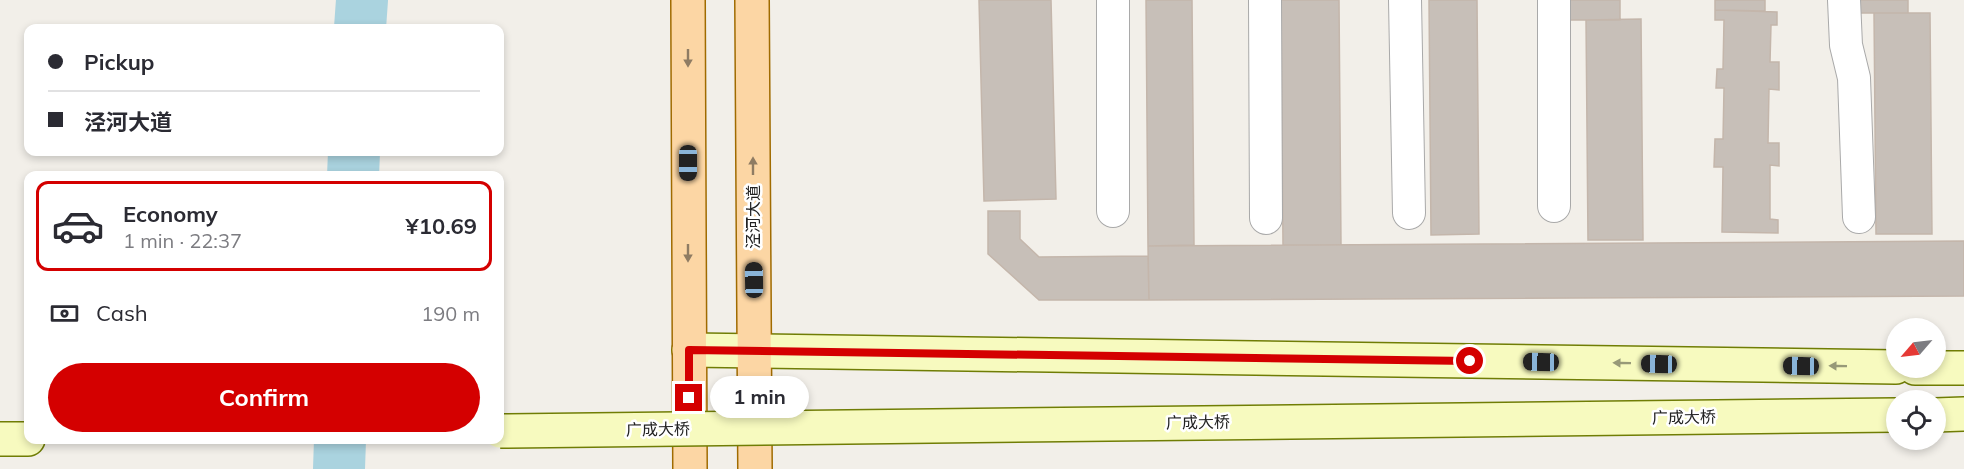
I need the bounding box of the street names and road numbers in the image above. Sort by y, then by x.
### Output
street label: 泾河大道 [743,185,763,249]
street label: 广成大桥 [1652,406,1716,428]
street label: 广成大桥 [1166,411,1230,433]
street label: 广成大桥 [626,418,690,440]

